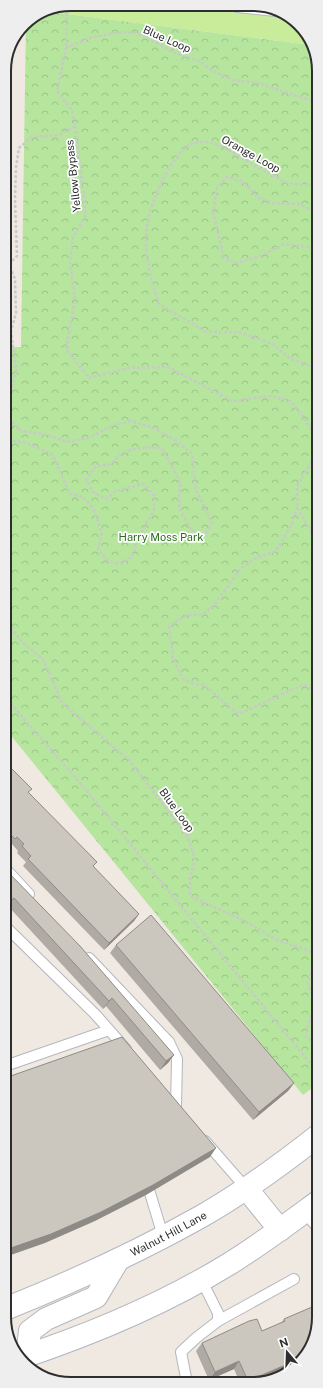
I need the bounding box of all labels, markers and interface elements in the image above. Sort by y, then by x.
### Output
street label: Blue Loop [141,23,193,55]
street label: Orange Loop [220,133,283,175]
street label: Yellow Bypass [63,139,83,213]
park label: Harry Moss Park [119,531,203,543]
street label: Blue Loop [157,786,197,834]
street label: Walnut Hill Lane [128,1209,209,1259]
north arrow [267,1332,307,1372]
text: N [278,1335,290,1350]

